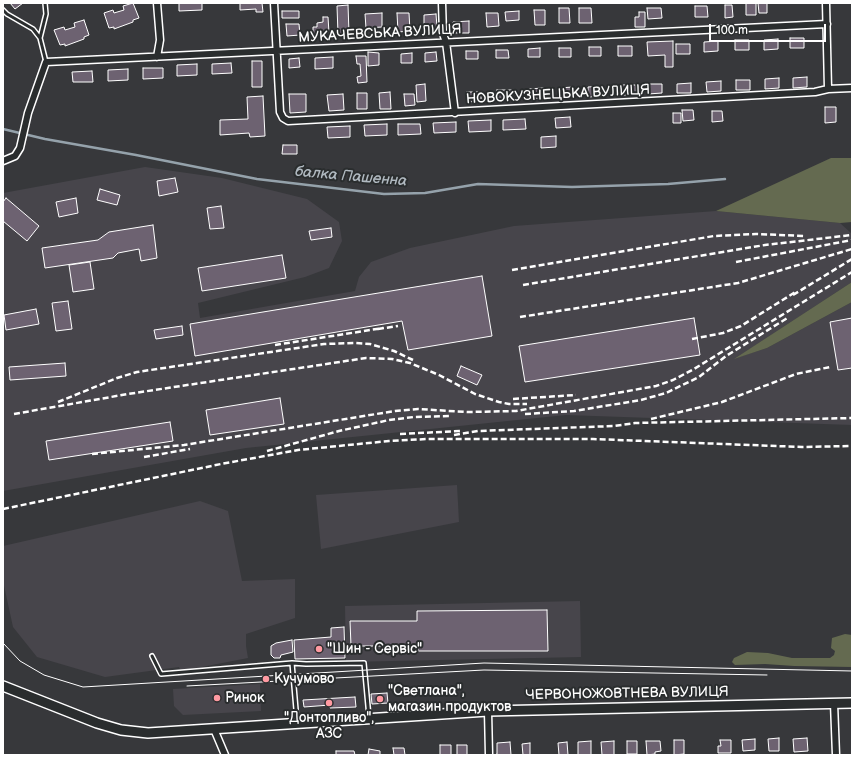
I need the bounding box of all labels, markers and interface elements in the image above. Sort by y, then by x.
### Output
scale bar [711,16,828,42]
street label: МУКАЧЕВСЬКА ВУЛИЦЯ [298,21,462,47]
text: 100 m [716,23,748,38]
street label: НОВОКУЗНЕЦЬКА ВУЛИЦЯ [466,82,650,108]
water label: балка Пашенна [294,163,408,191]
place label: "Шин - Сервіс" [327,641,422,657]
marker: "Шин - Сервіс" [314,644,324,654]
place label: Кучумово [274,671,334,687]
marker: Кучумово [261,674,271,684]
place label: "Светлана", магазин продуктов [388,683,511,716]
street label: ЧЕРВОНОЖОВТНЕВА ВУЛИЦЯ [525,684,729,704]
place label: Ринок [225,690,264,706]
marker: Ринок [212,693,222,703]
marker: "Светлана", магазин продуктов [375,694,385,704]
marker: "Донтопливо", АЗС [324,698,334,708]
place label: "Донтопливо", АЗС [284,710,374,742]

